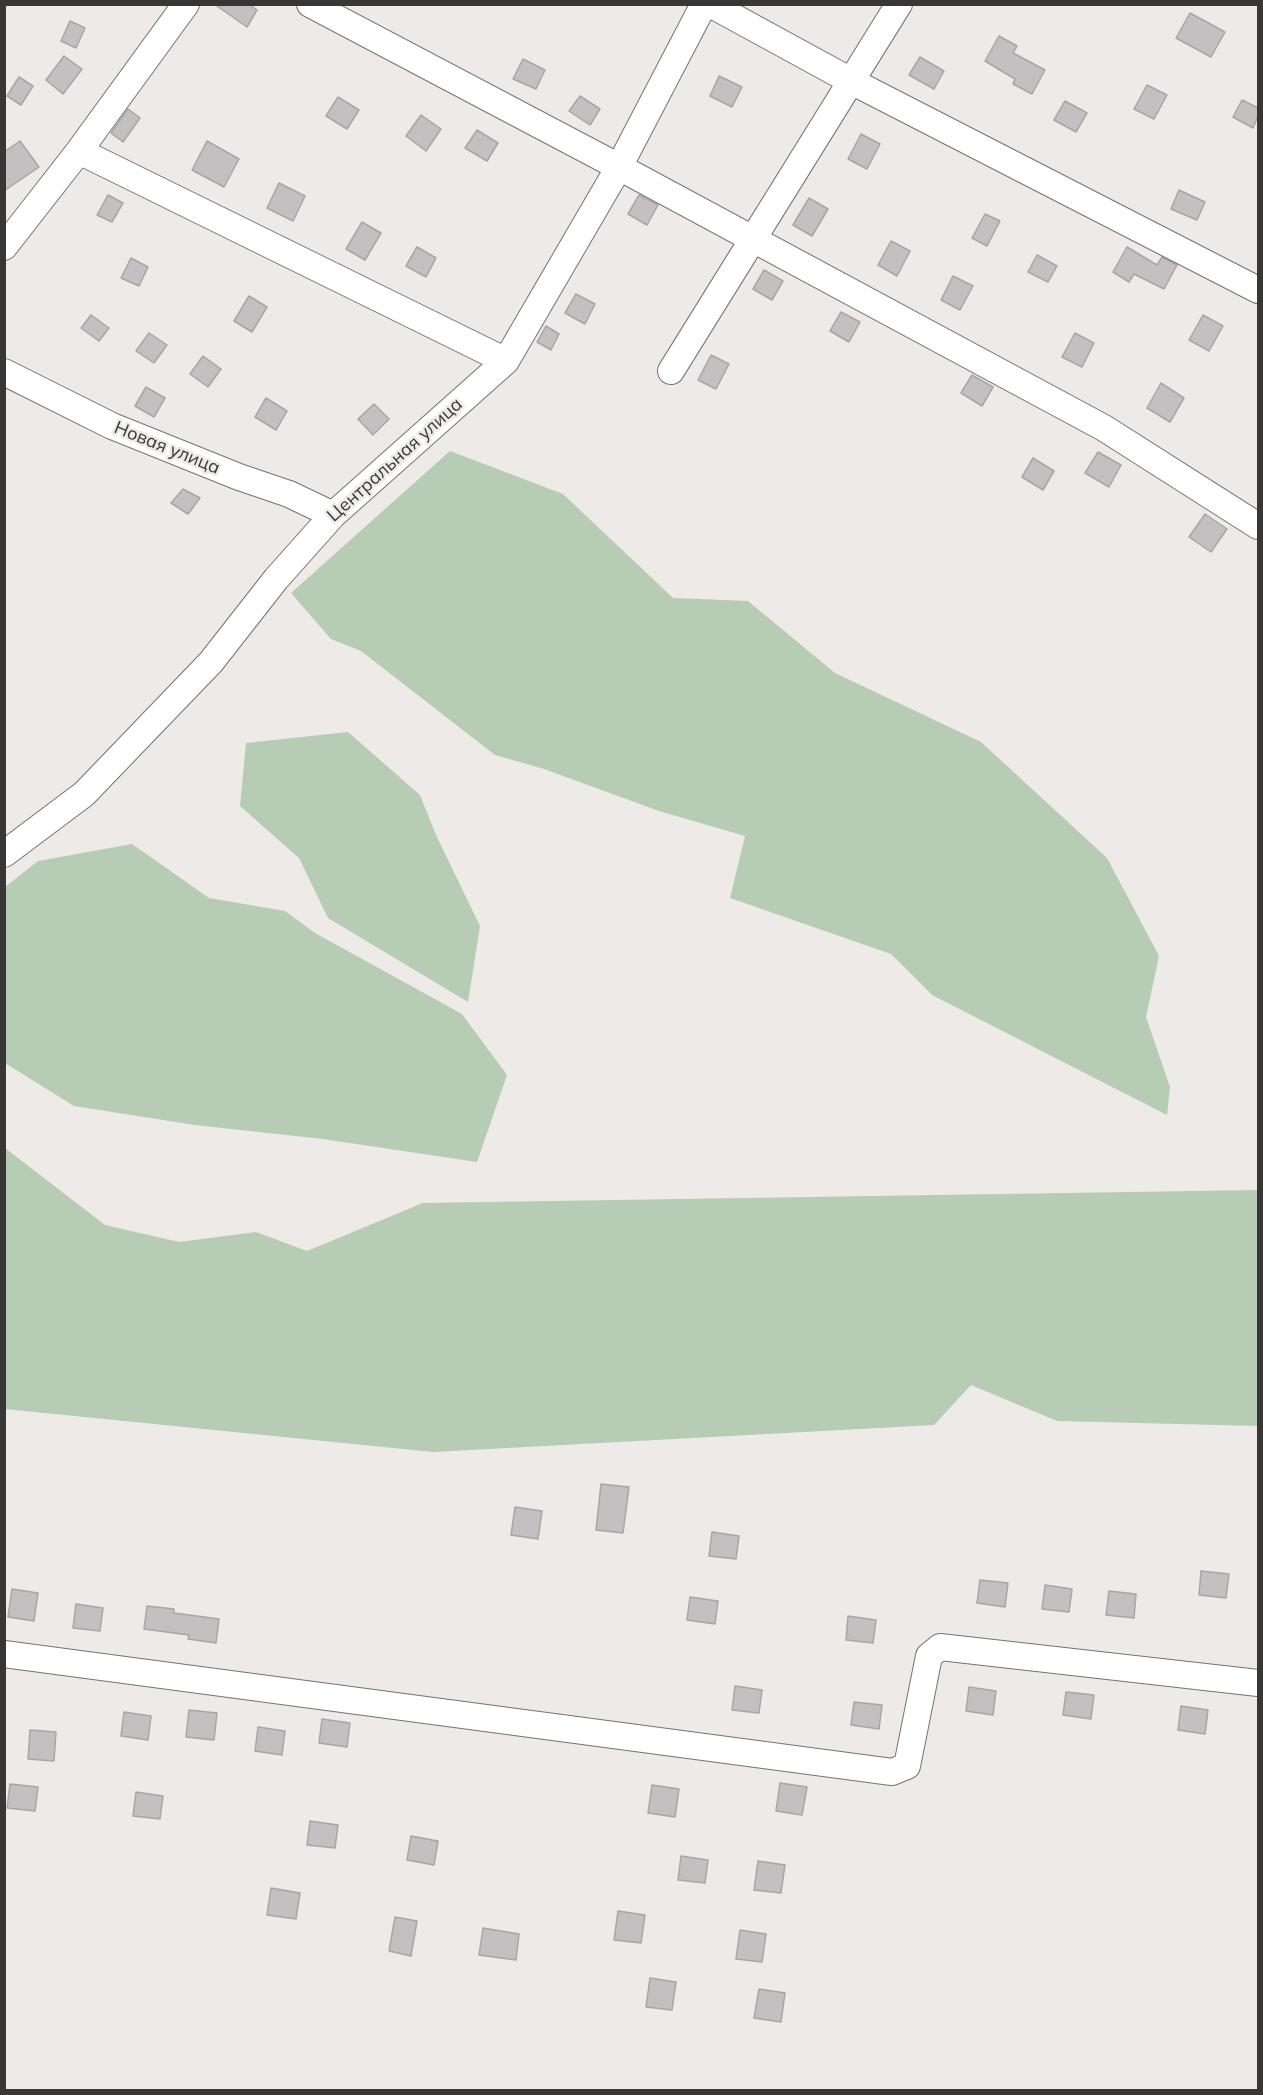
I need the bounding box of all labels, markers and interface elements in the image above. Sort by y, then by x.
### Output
street label: Центральная улица [323,394,467,526]
street label: Новая улица [111,417,223,479]

